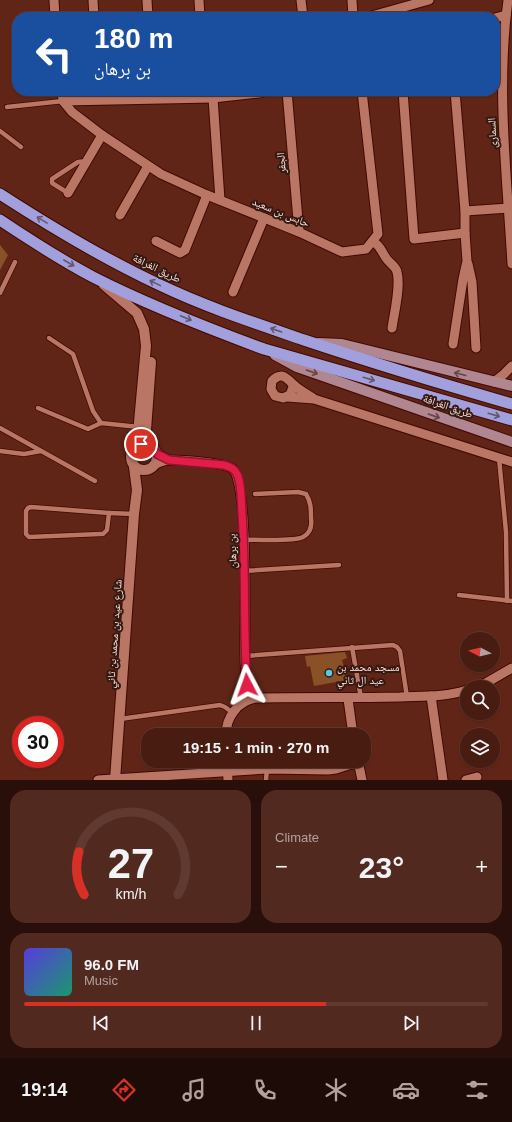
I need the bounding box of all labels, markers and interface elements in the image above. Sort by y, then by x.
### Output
text: 180 m [94,23,173,54]
icon: left [28,28,80,80]
text: بن برهان [94,59,151,79]
street label: السمارى [485,117,500,149]
street label: الجفر [274,152,288,175]
street label: حابس بن سعيد [250,195,311,230]
one-way arrow [37,216,48,224]
street label: طريق الغرافة [131,251,183,286]
one-way arrow [63,259,75,267]
one-way arrow [150,279,162,286]
one-way arrow [180,315,192,322]
one-way arrow [271,326,283,334]
one-way arrow [305,369,317,377]
one-way arrow [454,369,467,377]
one-way arrow [362,376,375,383]
street label: طريق الغرافة [421,392,474,421]
one-way arrow [428,412,440,420]
one-way arrow [487,412,500,419]
pin [124,427,158,461]
icon: arrive [130,433,152,455]
street label: بن برهان [225,533,240,569]
street label: شارع عيد بن محمد بن ثاني [104,579,127,689]
north arrow [460,632,500,672]
map controls [460,632,500,768]
place label: مسجد محمد بن عيد ال ثاني [337,661,400,689]
position arrow [226,664,268,706]
marker: مسجد محمد بن عيد ال ثاني [324,668,334,678]
button: search [460,680,500,720]
speed limit sign: 30 [12,716,64,768]
button: layers [460,728,500,768]
text: 19:15 · 1 min · 270 m [183,739,329,756]
text: Climate [275,830,319,845]
text: 27 [107,839,154,886]
text: 23° [359,851,404,884]
text: − [275,854,288,879]
text: + [475,854,488,879]
text: km/h [115,885,146,901]
text: 96.0 FM [84,956,139,973]
text: Music [84,973,118,988]
icon: previous [90,1012,112,1034]
icon: pause [245,1012,267,1034]
icon: next [400,1012,422,1034]
icon: directions [110,1076,138,1104]
icon: music [180,1076,208,1104]
icon: phone [251,1076,279,1104]
icon: climate [322,1076,350,1104]
icon: car [392,1076,420,1104]
icon: filters [463,1076,491,1104]
text: 19:14 [21,1080,67,1100]

